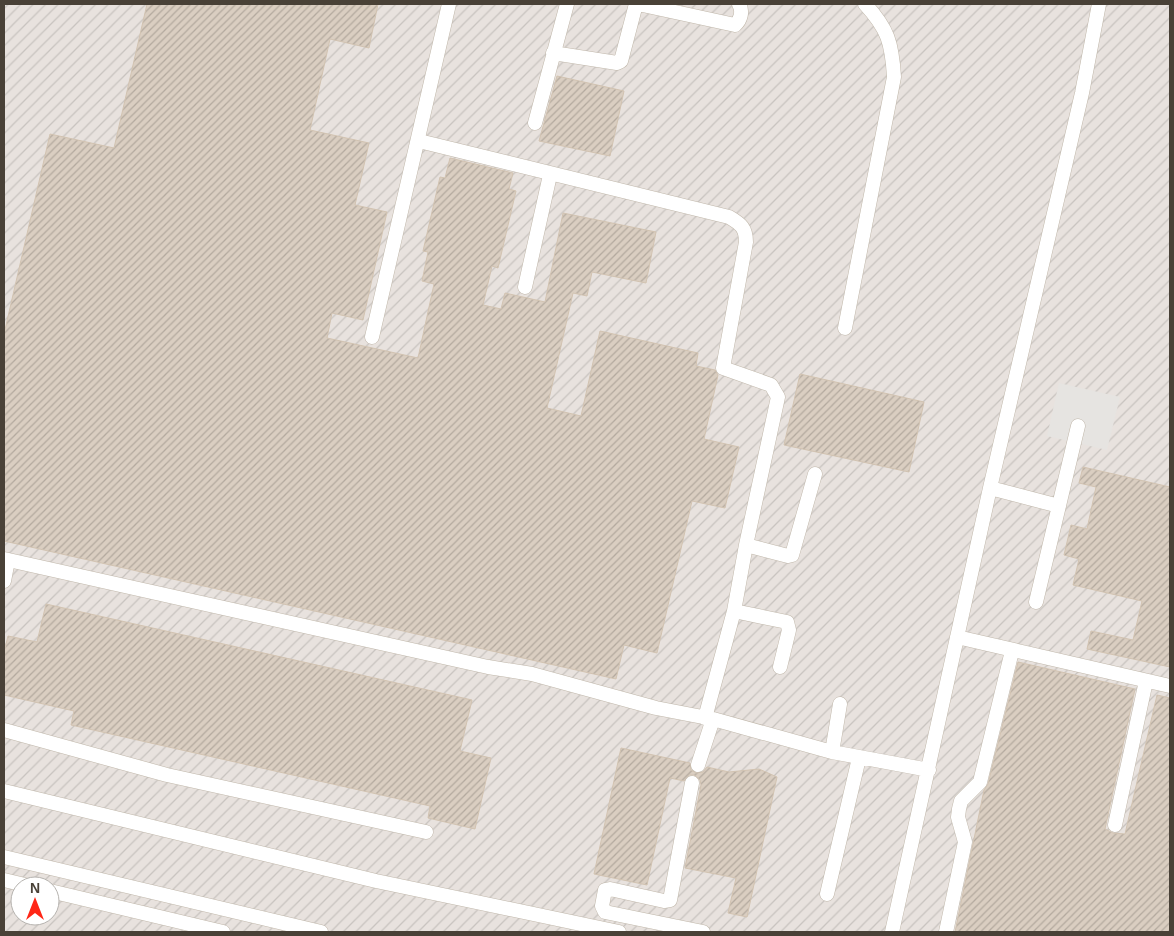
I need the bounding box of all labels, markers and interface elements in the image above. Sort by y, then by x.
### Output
north arrow [10,876,60,926]
text: N [30,880,40,896]

